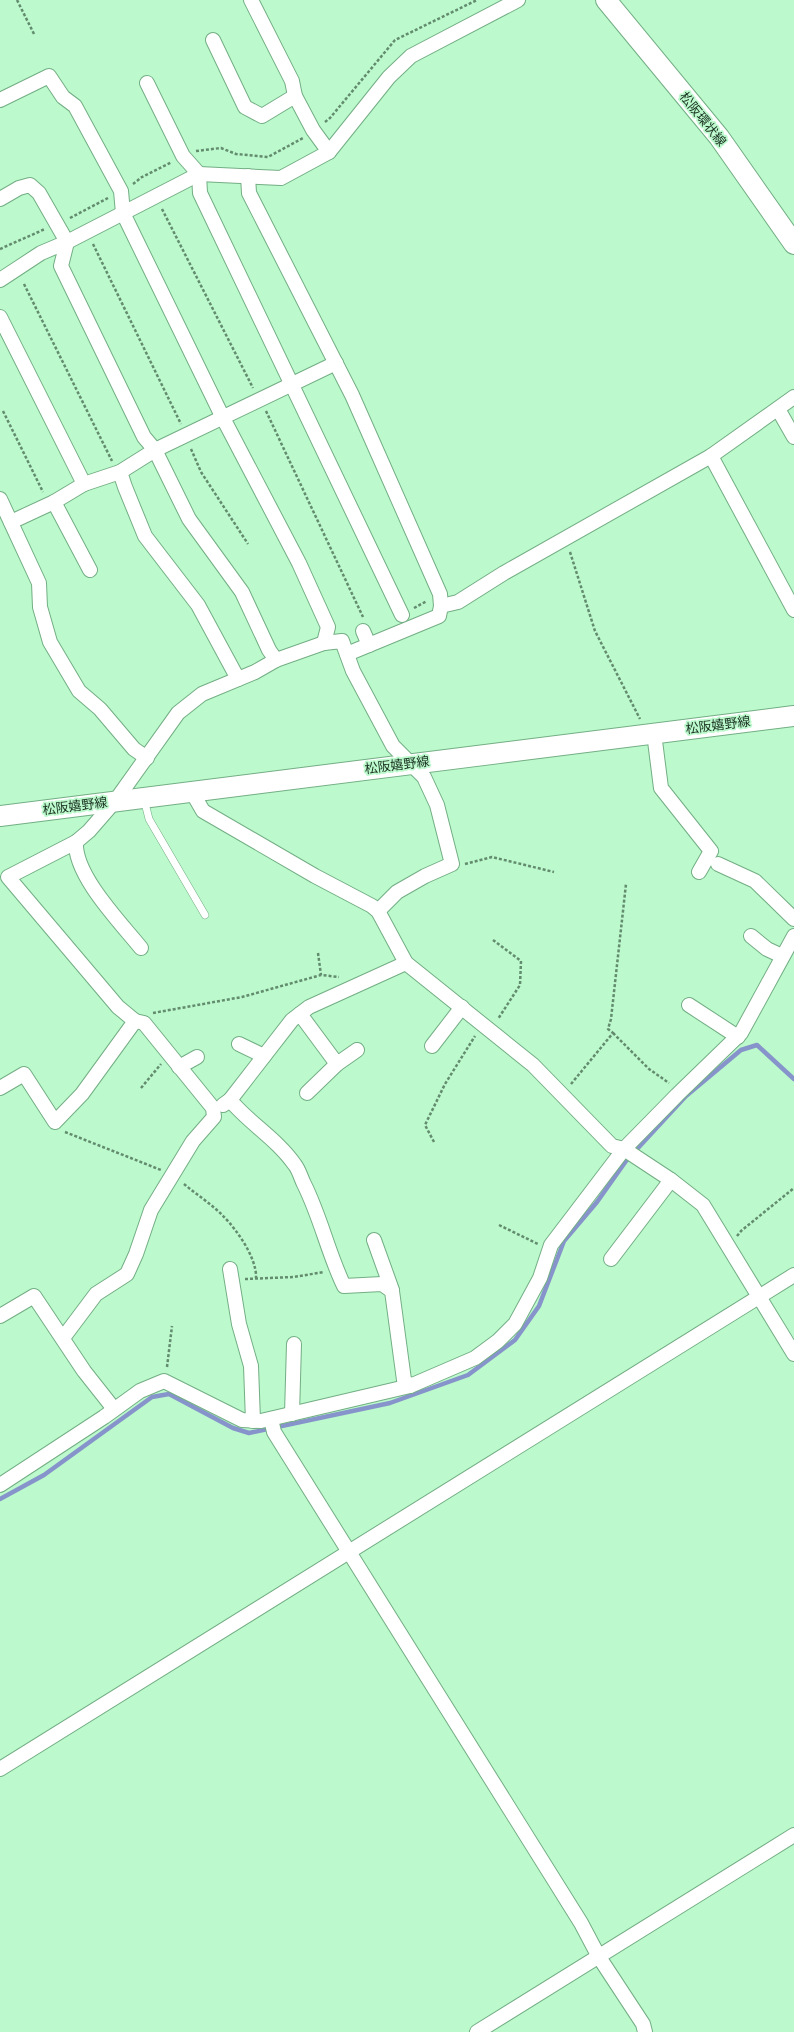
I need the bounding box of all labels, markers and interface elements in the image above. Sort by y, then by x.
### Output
street label: 松阪環状線 [676,88,730,150]
street label: 松阪嬉野線 [685,713,751,737]
street label: 松阪嬉野線 [364,753,430,777]
street label: 松阪嬉野線 [42,794,108,818]

